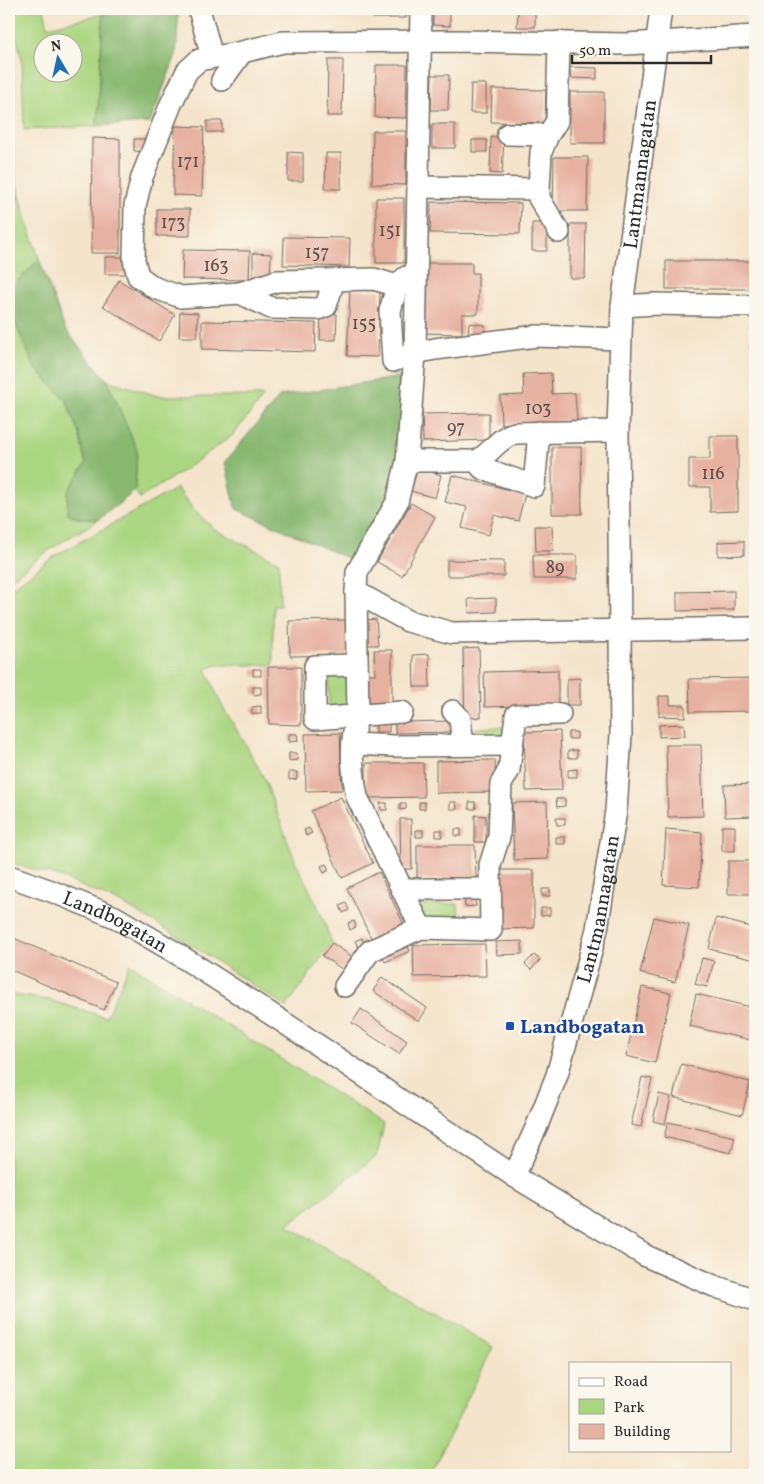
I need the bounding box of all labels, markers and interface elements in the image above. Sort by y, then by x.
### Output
north arrow [32,32,82,82]
scale bar [572,32,710,64]
text: N [50,36,63,57]
text: 50 m [579,41,611,62]
street label: Lantmannagatan [618,98,665,251]
house number: 171 [177,150,199,175]
house number: 173 [161,211,185,236]
house number: 151 [379,219,401,244]
house number: 157 [305,241,329,266]
house number: 163 [203,254,229,279]
house number: 155 [352,312,376,337]
house number: 103 [525,397,551,422]
house number: 97 [447,416,465,441]
house number: 116 [701,462,725,487]
house number: 89 [546,556,564,581]
street label: Lantmannagatan [571,833,628,987]
street label: Landbogatan [58,885,173,961]
place label: Landbogatan [520,1014,645,1042]
marker: Landbogatan [504,1020,516,1032]
legend [569,1362,732,1452]
text: Road [614,1372,648,1393]
text: Park [614,1398,645,1419]
text: Building [614,1422,671,1443]

